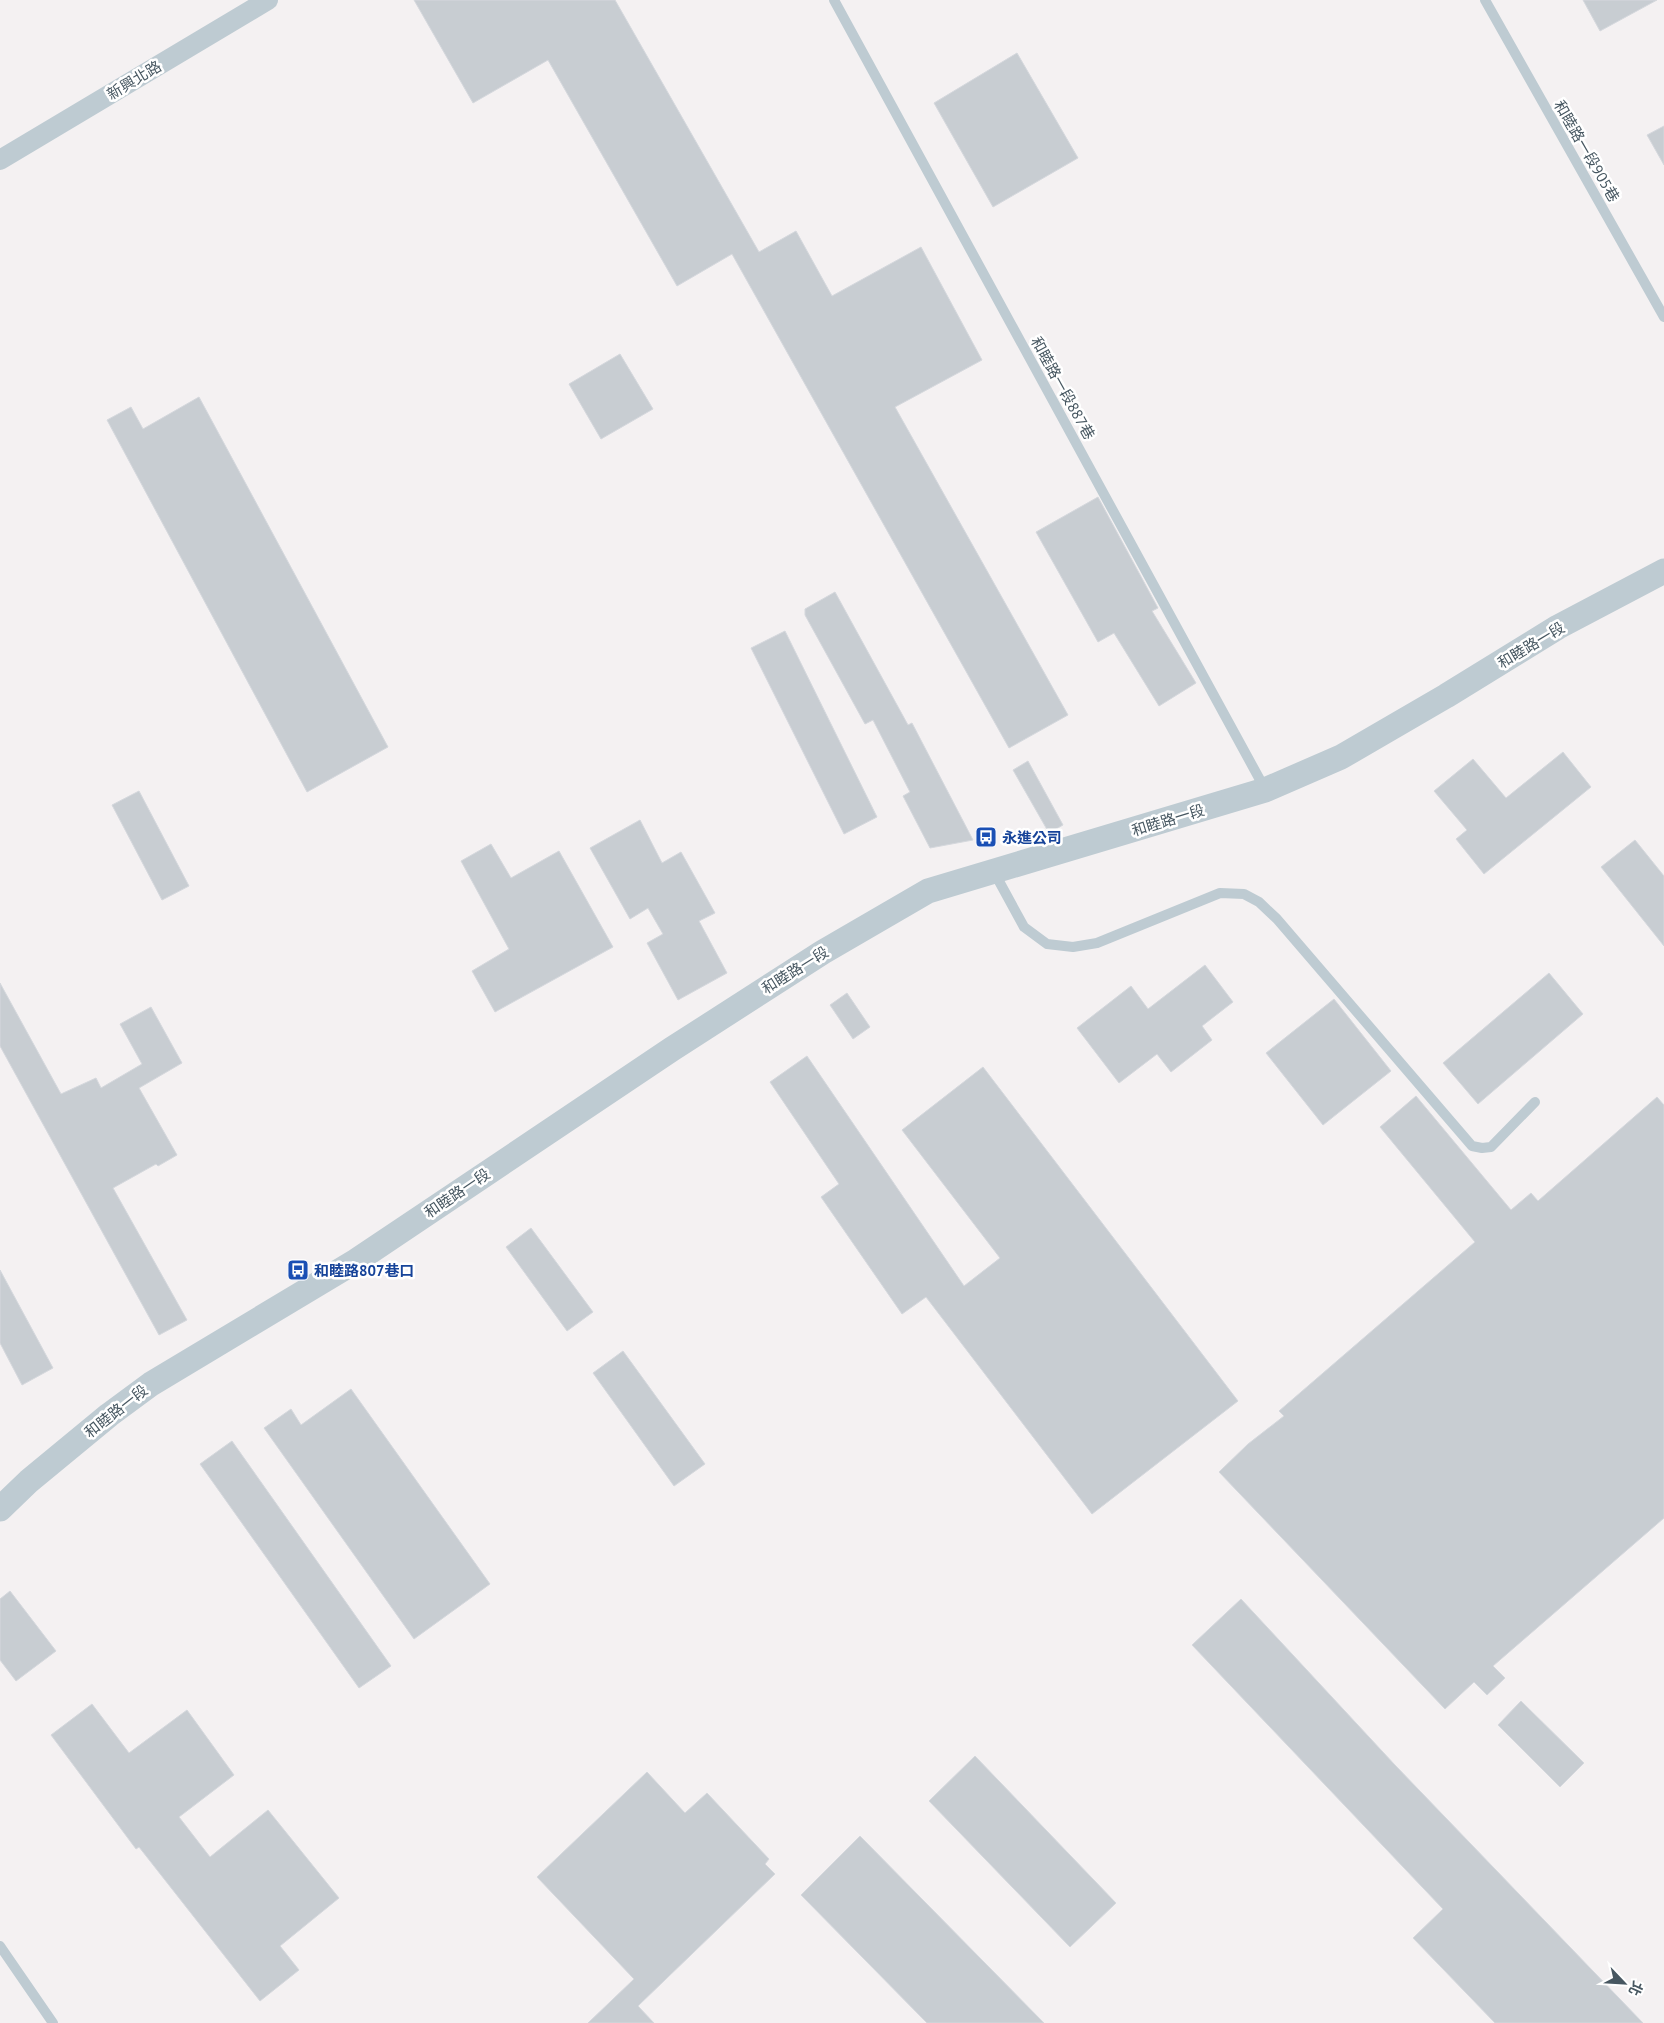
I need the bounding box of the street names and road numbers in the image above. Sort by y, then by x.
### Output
street label: 新興北路 [103,56,165,104]
street label: 和睦路一段905巷 [1550,97,1624,205]
street label: 和睦路一段887巷 [1027,333,1099,443]
street label: 和睦路一段 [1494,618,1568,672]
street label: 和睦路一段 [1129,800,1207,840]
street label: 和睦路一段 [758,942,832,998]
street label: 和睦路一段 [421,1164,493,1222]
street label: 和睦路一段 [81,1380,151,1442]

